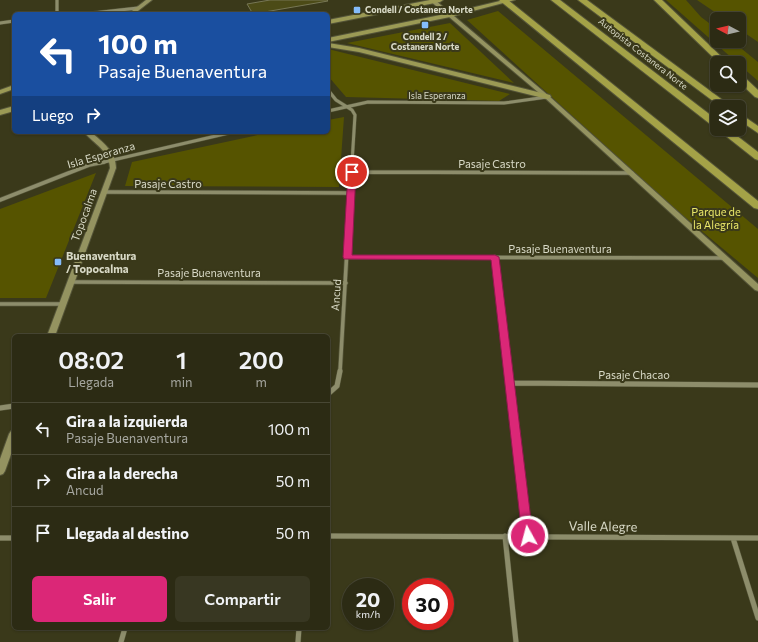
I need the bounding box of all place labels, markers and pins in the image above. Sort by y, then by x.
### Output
place label: Condell / Costanera Norte [365,4,473,15]
marker: Condell / Costanera Norte [352,5,362,15]
marker: Condell 2 / Costanera Norte [420,20,430,30]
place label: Condell 2 / Costanera Norte [391,31,460,52]
pin [335,155,369,189]
place label: Buenaventura / Topocalma [66,249,137,275]
marker: Buenaventura / Topocalma [53,257,63,267]

